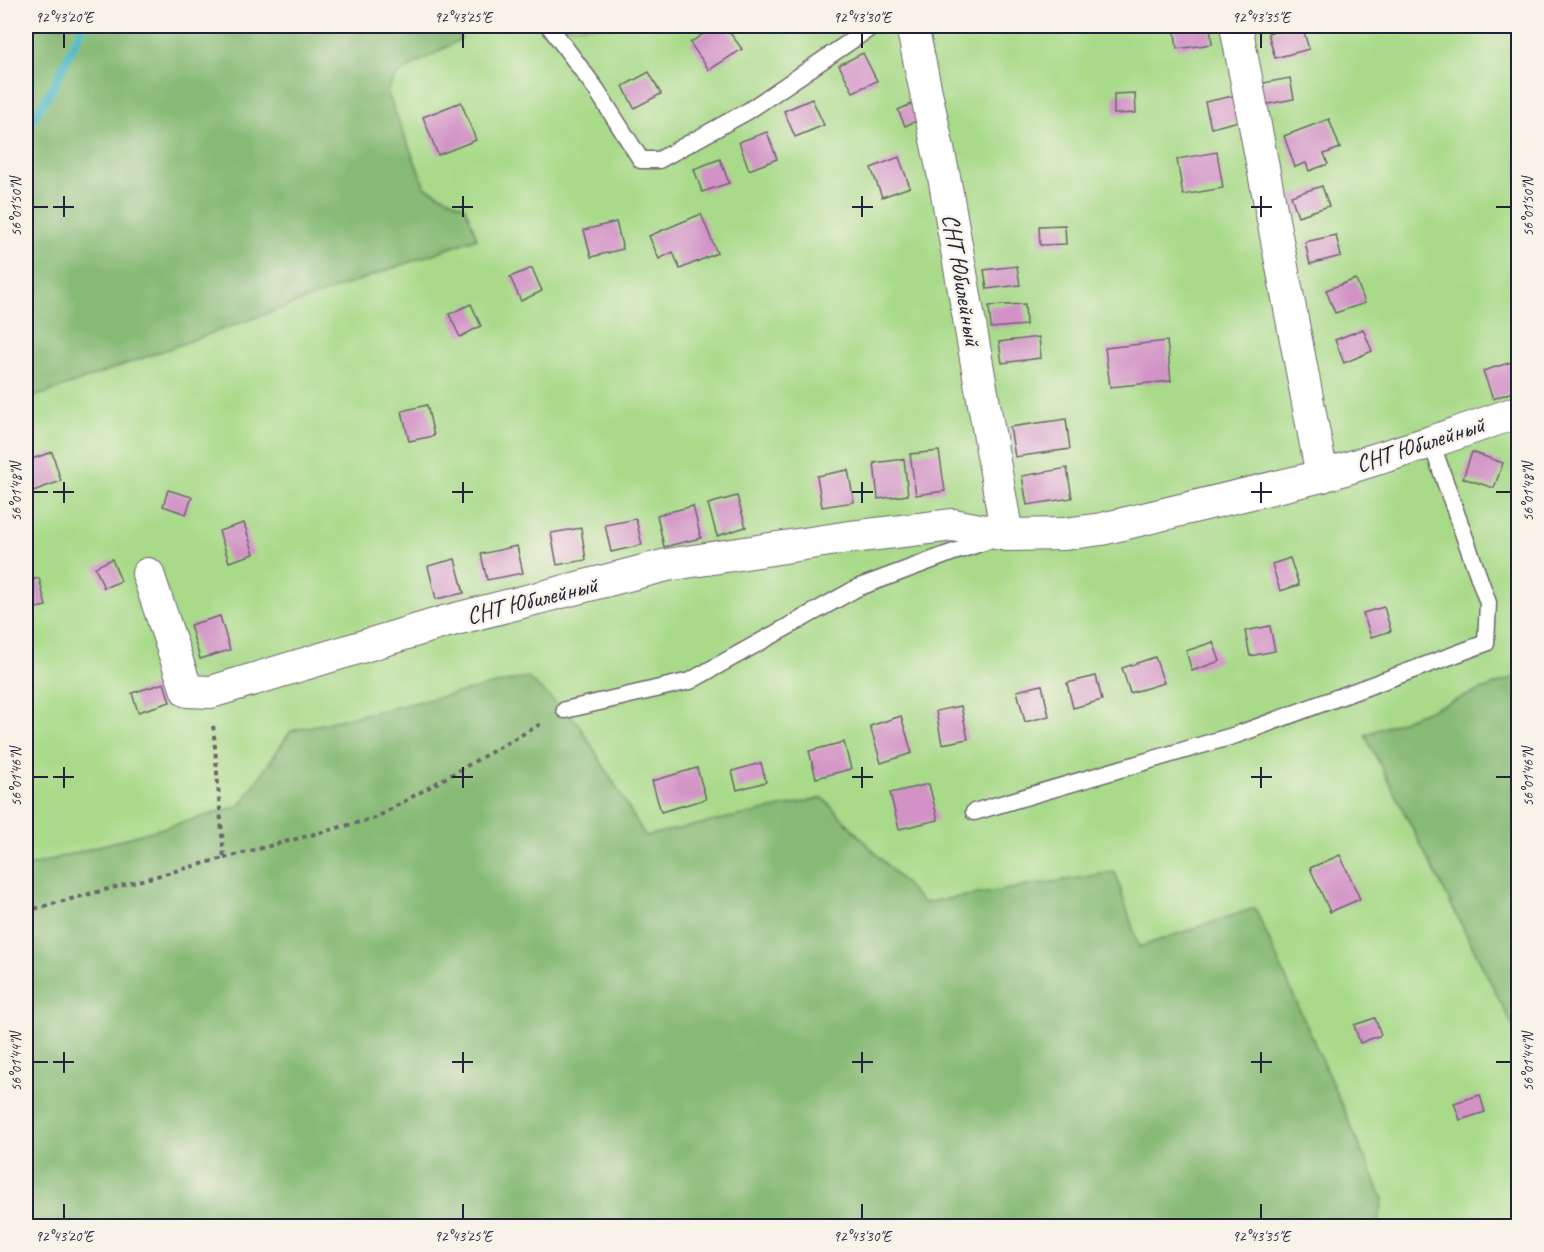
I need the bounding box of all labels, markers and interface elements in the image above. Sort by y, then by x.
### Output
text: 92°43'20"E [35,8,95,27]
text: 92°43'25"E [434,8,494,27]
text: 92°43'30"E [833,8,893,27]
text: 92°43'35"E [1232,8,1292,27]
text: 56°01'50"N [7,174,26,237]
text: 56°01'50"N [1519,174,1538,237]
street label: СНТ Юбилейный [936,212,989,350]
street label: СНТ Юбилейный [1352,408,1490,479]
text: 56°01'48"N [7,459,26,522]
text: 56°01'48"N [1519,459,1538,522]
street label: СНТ Юбилейный [464,569,602,631]
text: 56°01'46"N [7,744,26,807]
text: 56°01'46"N [1519,744,1538,807]
text: 56°01'44"N [7,1029,26,1092]
text: 56°01'44"N [1519,1029,1538,1092]
text: 92°43'20"E [35,1227,95,1246]
text: 92°43'25"E [434,1227,494,1246]
text: 92°43'30"E [833,1227,893,1246]
text: 92°43'35"E [1232,1227,1292,1246]

